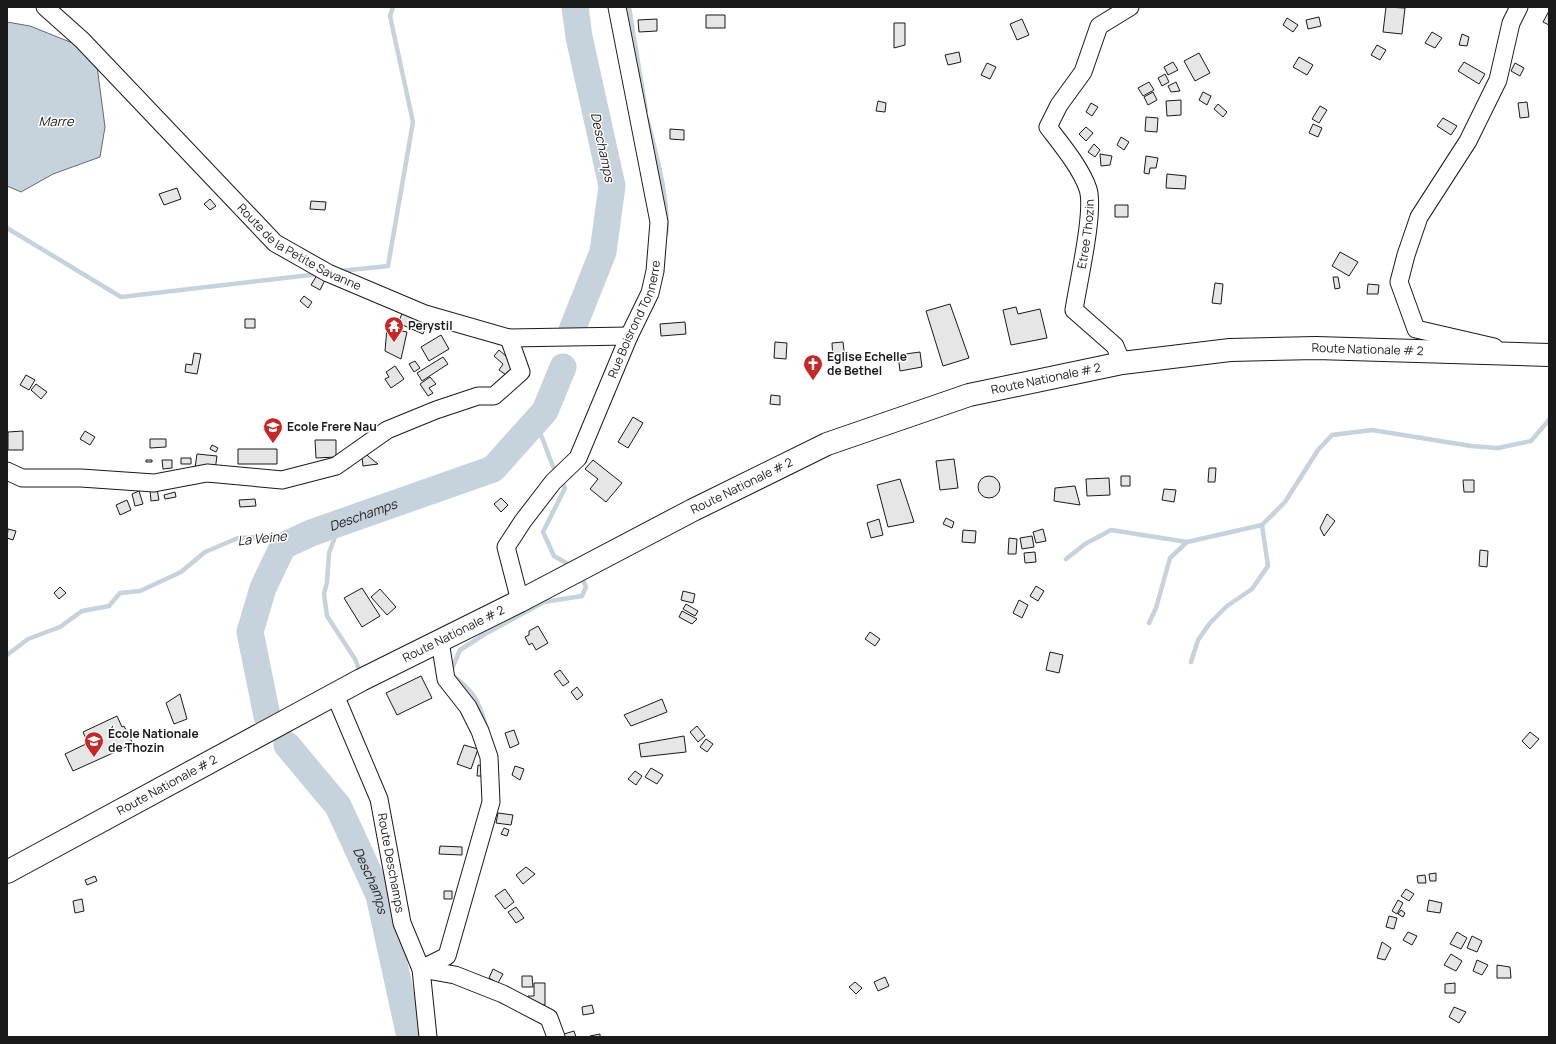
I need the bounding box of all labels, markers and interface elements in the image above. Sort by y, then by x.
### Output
water label: Deschamps [587,111,619,185]
water label: Marre [39,112,75,130]
street label: Route de la Petite Savanne [234,199,364,294]
street label: Etree Thozin [1073,199,1098,270]
street label: Rue Boisrond Tonnerre [603,260,664,380]
temple icon: Perystil [383,315,405,343]
place label: Perystil [408,317,453,334]
street label: Route Nationale # 2 [1311,339,1424,359]
place label: Eglise Echelle de Bethel [827,348,907,379]
church icon: Eglise Echelle de Bethel [802,353,824,381]
street label: Route Nationale # 2 [989,359,1103,398]
school or university icon: Ecole Frere Nau [262,416,284,444]
place label: Ecole Frere Nau [287,418,377,435]
street label: Route Nationale # 2 [688,453,796,518]
water label: Deschamps [327,494,400,535]
water label: La Veine [236,526,289,550]
street label: Route Nationale # 2 [399,601,507,666]
place label: École Nationale de Thozin [108,725,199,756]
school or university icon: École Nationale de Thozin [83,730,105,758]
street label: Route Nationale # 2 [114,751,220,819]
street label: Route Deschamps [374,812,409,914]
water label: Deschamps [349,844,392,917]

